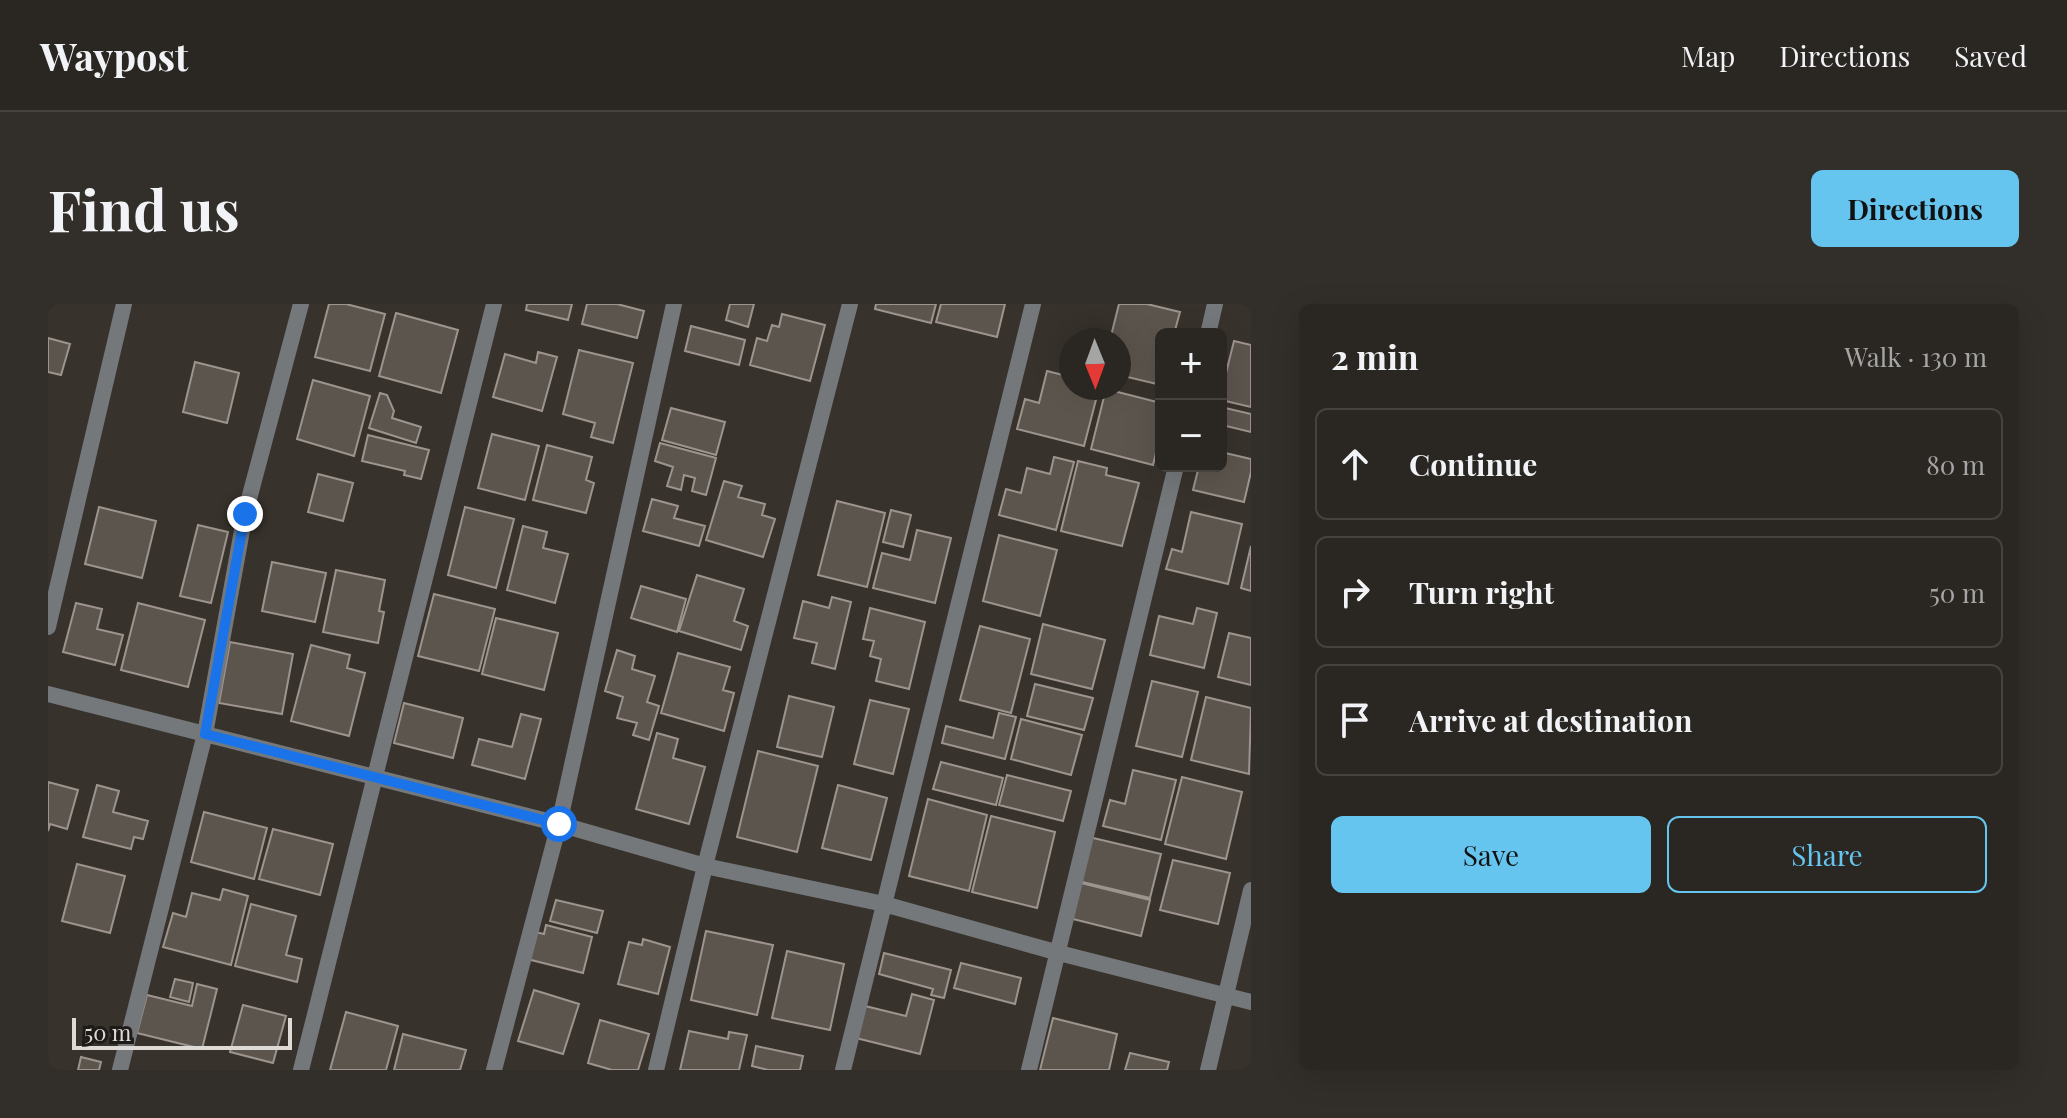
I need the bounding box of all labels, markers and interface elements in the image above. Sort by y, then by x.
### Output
text: Waypost [40,30,188,81]
text: Map [1681,37,1735,74]
text: Directions [1779,37,1910,74]
text: Saved [1954,37,2027,74]
button: Directions [1811,170,2019,247]
text: Find us [48,171,240,246]
north arrow [1059,328,1131,400]
map controls [1155,328,1227,472]
button: + [1155,328,1227,400]
text: 2 min [1331,333,1419,379]
text: Walk · 130 m [1845,339,1987,374]
button: − [1155,400,1227,472]
icon: ahead [1333,442,1377,486]
text: Continue [1409,444,1537,484]
text: 80 m [1926,447,1985,482]
route end [227,496,263,532]
icon: right [1333,570,1377,614]
text: Turn right [1409,572,1554,612]
text: 50 m [1929,575,1985,610]
icon: arrive [1333,698,1377,742]
text: Arrive at destination [1409,700,1692,740]
route start [541,806,577,842]
button: Save [1331,816,1651,893]
button: Share [1667,816,1987,893]
scale bar [72,1014,292,1050]
text: 50 m [84,1017,131,1047]

